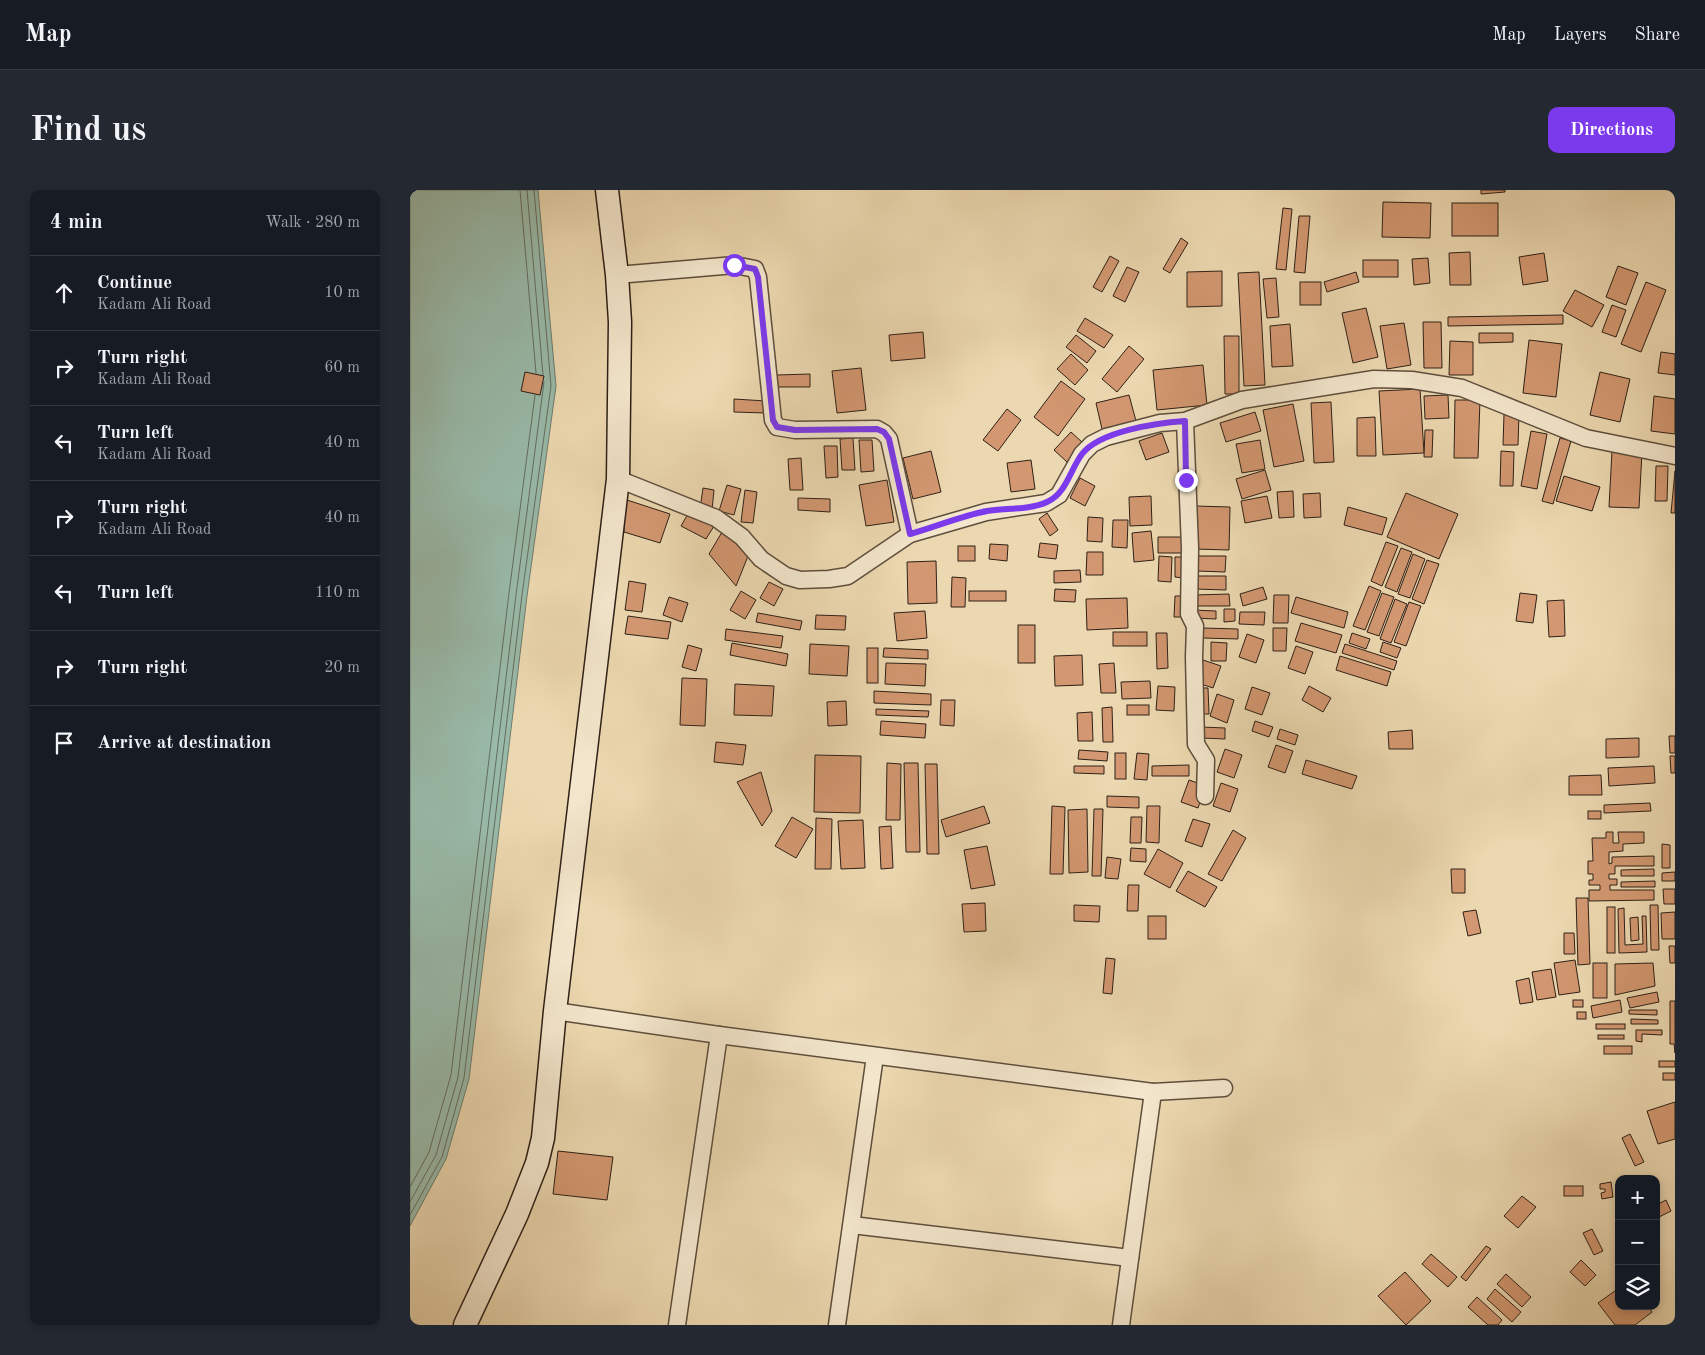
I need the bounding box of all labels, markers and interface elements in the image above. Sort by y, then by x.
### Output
text: Map [25,23,72,47]
text: Map [1492,26,1526,44]
text: Layers [1554,26,1606,44]
text: Share [1634,26,1680,44]
button: Directions [1548,107,1675,153]
text: Find us [30,113,146,148]
text: 4 min [50,212,103,233]
text: Walk · 280 m [265,215,360,231]
route start [723,254,746,277]
text: Continue [97,274,172,293]
icon: ahead [50,279,78,307]
text: 10 m [324,285,360,301]
text: Kadam Ali Road [97,297,211,313]
text: Turn right [97,349,187,368]
icon: right [50,354,78,382]
text: 60 m [324,360,360,376]
text: Kadam Ali Road [97,372,211,388]
text: Turn left [97,424,174,443]
icon: left [50,429,78,457]
text: 40 m [324,435,360,451]
text: Kadam Ali Road [97,447,211,463]
route end [1175,469,1198,492]
text: Turn right [97,499,187,518]
icon: right [50,504,78,532]
text: 40 m [324,510,360,526]
text: Kadam Ali Road [97,522,211,538]
icon: left [50,579,78,607]
text: Turn left [97,584,174,603]
text: 110 m [315,585,360,601]
icon: right [50,654,78,682]
text: Turn right [97,659,187,678]
text: 20 m [324,660,360,676]
icon: arrive [50,729,78,757]
text: Arrive at destination [97,734,271,753]
map controls [1615,1175,1660,1310]
button: + [1615,1175,1660,1220]
button: − [1615,1220,1660,1265]
button: layers [1615,1265,1660,1310]

